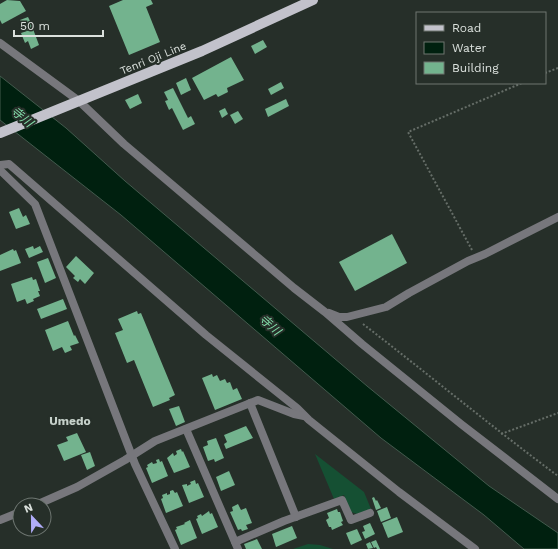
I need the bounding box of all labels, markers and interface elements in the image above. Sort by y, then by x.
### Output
scale bar [14,12,103,38]
legend [416,12,546,84]
text: 50 m [20,19,50,33]
text: Road [452,21,481,35]
street label: Tenri Oji Line [118,39,188,78]
text: Water [452,41,487,55]
text: Building [452,61,499,75]
water label: 寺川 [8,104,37,131]
water label: 寺川 [256,312,285,340]
district label: Umedo [49,414,91,428]
north arrow [12,497,52,537]
text: N [22,501,35,516]

